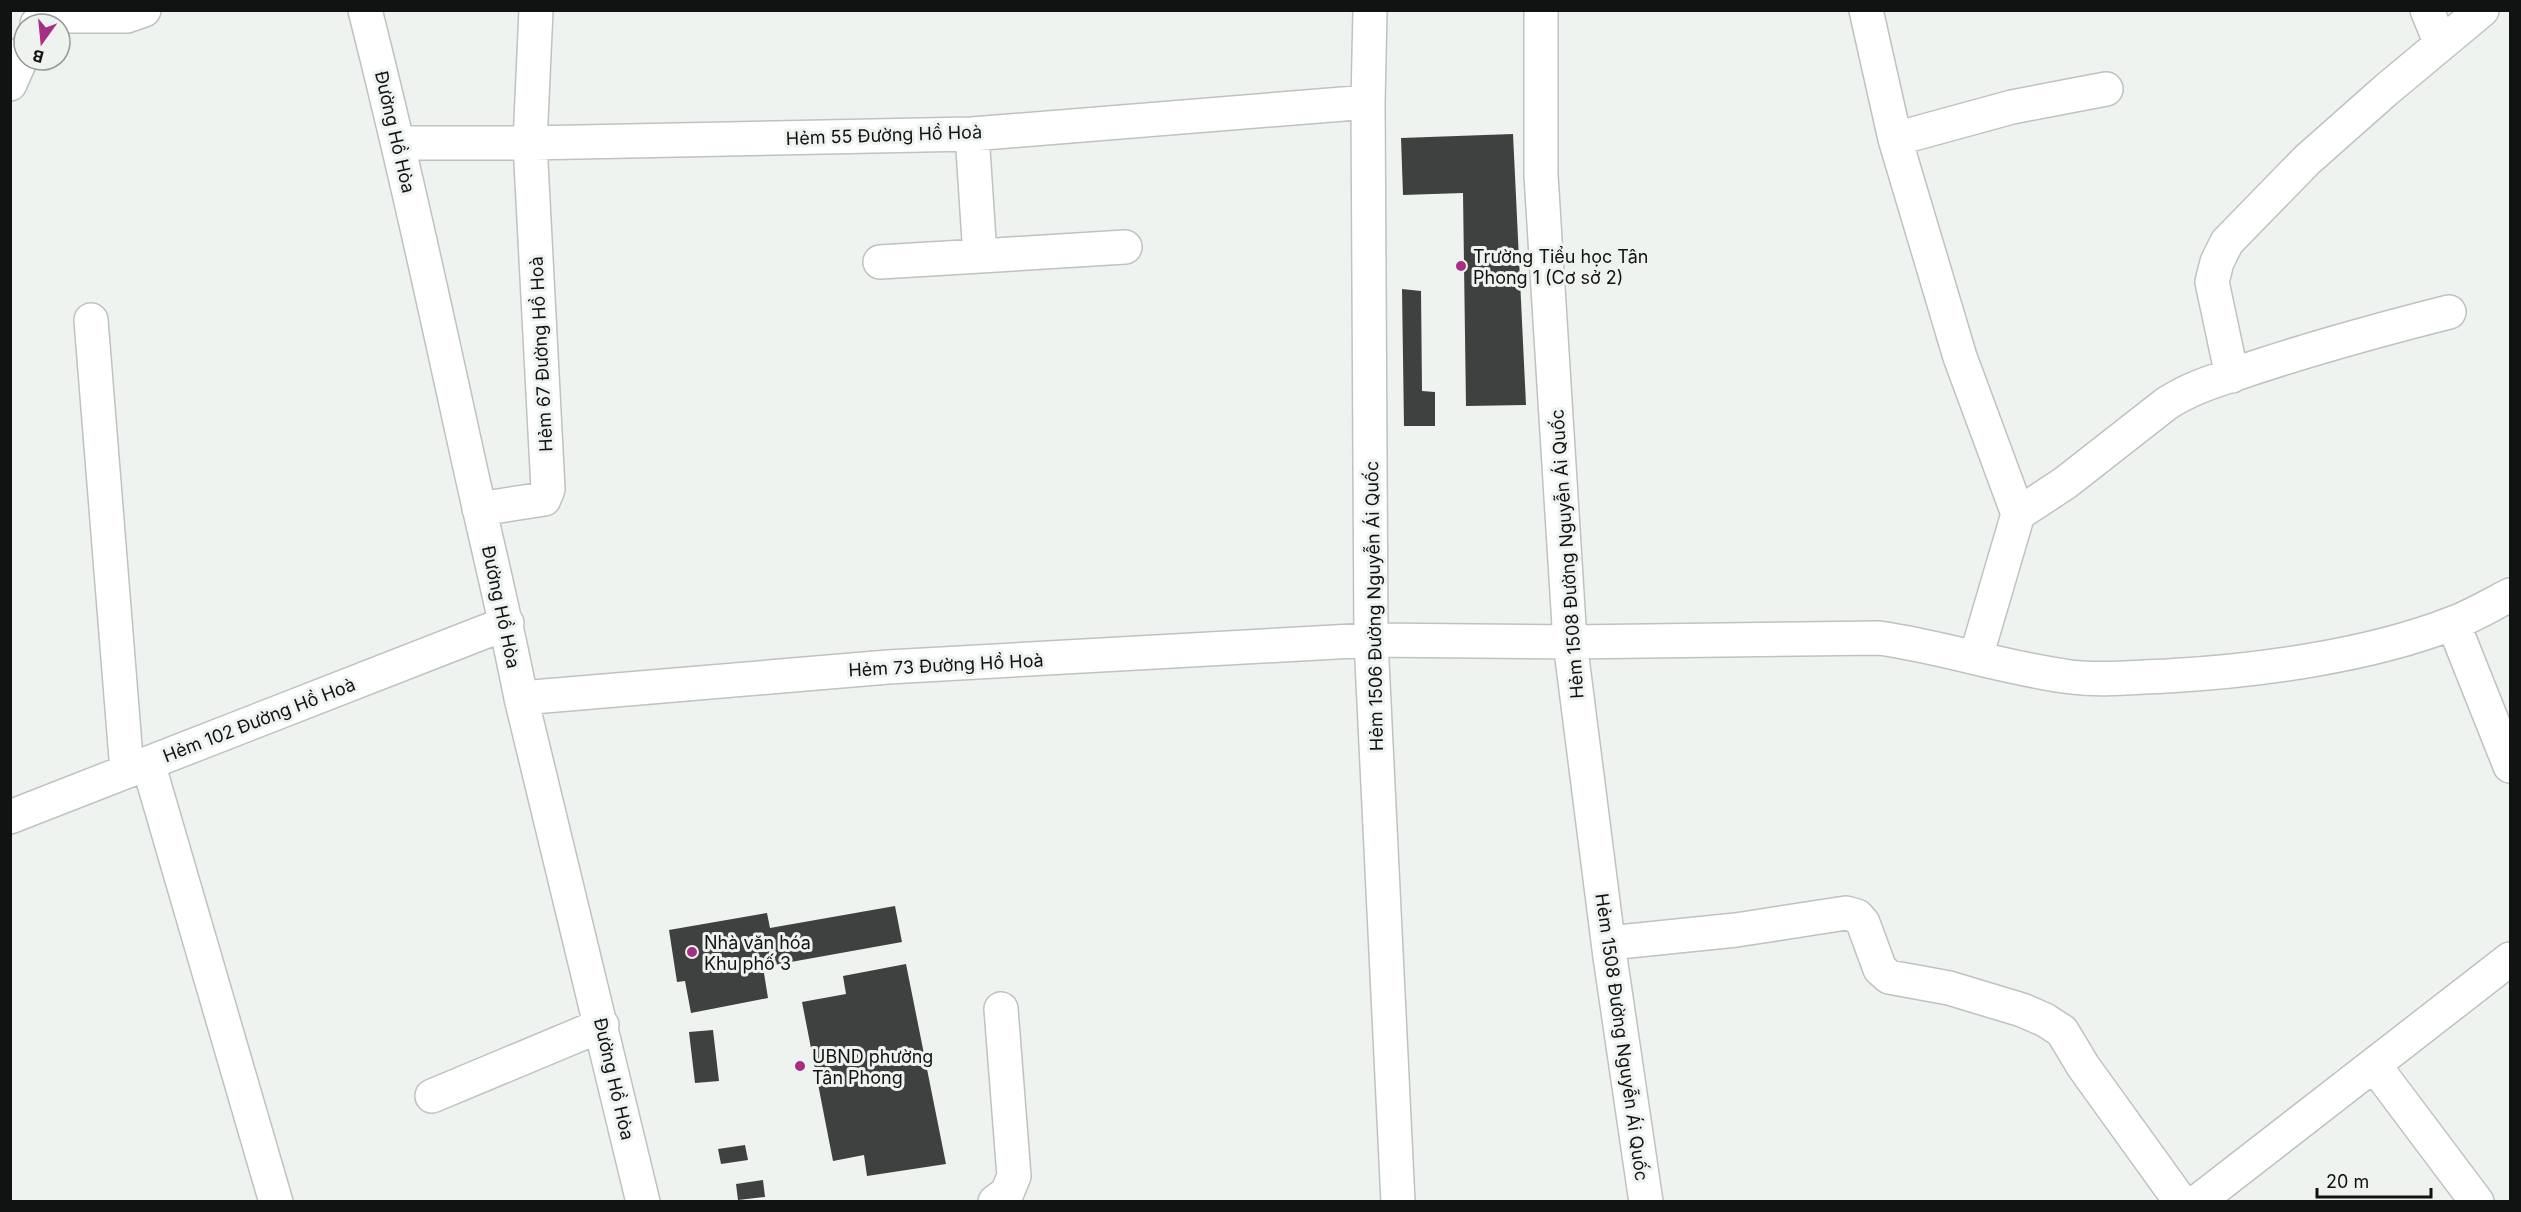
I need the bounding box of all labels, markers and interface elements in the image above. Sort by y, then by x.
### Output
north arrow [12,12,72,72]
text: B [30,45,46,68]
street label: Đường Hồ Hòa [371,69,419,195]
street label: Hẻm 55 Đường Hồ Hoà [786,121,982,149]
place label: Trường Tiểu học Tân Phong 1 (Cơ sở 2) [1473,246,1648,288]
street label: Hẻm 67 Đường Hồ Hoà [525,256,557,452]
marker: Trường Tiểu học Tân Phong 1 (Cơ sở 2) [1454,259,1468,273]
street label: Hẻm 1508 Đường Nguyễn Ái Quốc [1545,409,1588,700]
street label: Hẻm 1506 Đường Nguyễn Ái Quốc [1360,461,1387,751]
street label: Đường Hồ Hòa [478,544,524,670]
street label: Hẻm 73 Đường Hồ Hoà [848,649,1044,681]
street label: Hẻm 102 Đường Hồ Hoà [160,674,358,766]
street label: Hẻm 1508 Đường Nguyễn Ái Quốc [1591,892,1654,1182]
place label: Nhà văn hóa Khu phố 3 [704,932,811,974]
marker: Nhà văn hóa Khu phố 3 [685,945,699,959]
street label: Đường Hồ Hòa [590,1016,638,1142]
place label: UBND phường Tân Phong [812,1046,933,1088]
marker: UBND phường Tân Phong [793,1059,807,1073]
scale bar [2317,1161,2431,1199]
text: 20 m [2326,1171,2369,1192]

